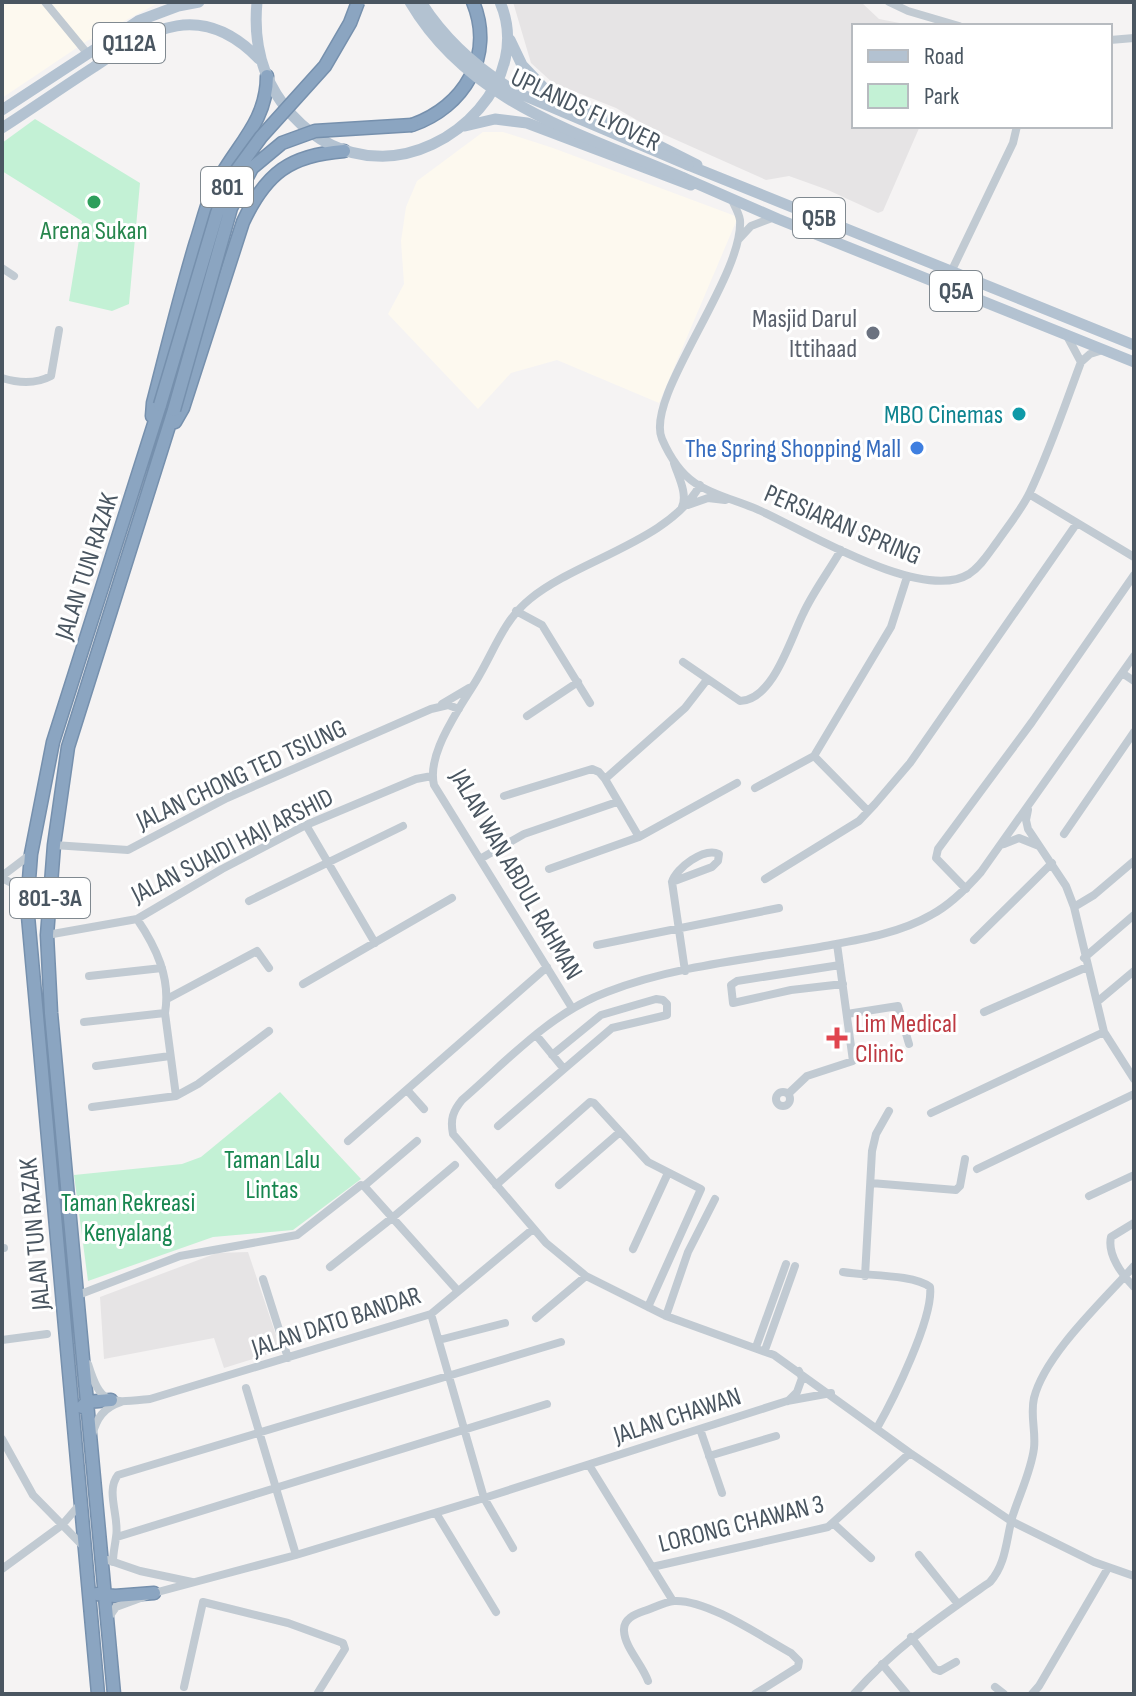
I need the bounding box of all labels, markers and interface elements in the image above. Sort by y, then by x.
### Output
road number: Q112A [93,23,165,63]
legend [852,24,1112,128]
text: Road [924,42,964,71]
street label: UPLANDS FLYOVER [506,62,665,159]
text: Park [924,82,959,111]
road number: 801 [201,167,253,207]
marker: Arena Sukan [85,193,103,211]
road number: Q5B [793,198,845,238]
place label: Arena Sukan [39,216,148,247]
road number: Q5A [930,271,982,311]
place label: Masjid Darul Ittihaad [752,304,857,365]
marker: Masjid Darul Ittihaad [864,324,882,342]
place label: MBO Cinemas [884,400,1003,431]
marker: MBO Cinemas [1010,405,1028,423]
place label: The Spring Shopping Mall [685,434,901,465]
marker: The Spring Shopping Mall [908,439,926,457]
street label: PERSIARAN SPRING [759,478,925,572]
street label: JALAN TUN RAZAK [49,489,126,645]
street label: JALAN CHONG TED TSIUNG [131,713,352,838]
street label: JALAN WAN ABDUL RAHMAN [442,763,589,985]
street label: JALAN SUAIDI HAJI ARSHID [126,782,339,911]
road number: 801-3A [10,878,90,918]
place label: Lim Medical Clinic [855,1009,957,1070]
marker: Lim Medical Clinic [826,1027,848,1049]
park label: Taman Lalu Lintas [224,1145,320,1206]
street label: JALAN TUN RAZAK [13,1156,58,1312]
park label: Taman Rekreasi Kenyalang [61,1188,195,1249]
street label: JALAN DATO BANDAR [247,1280,425,1365]
street label: JALAN CHAWAN [609,1381,745,1452]
street label: LORONG CHAWAN 3 [656,1489,827,1560]

